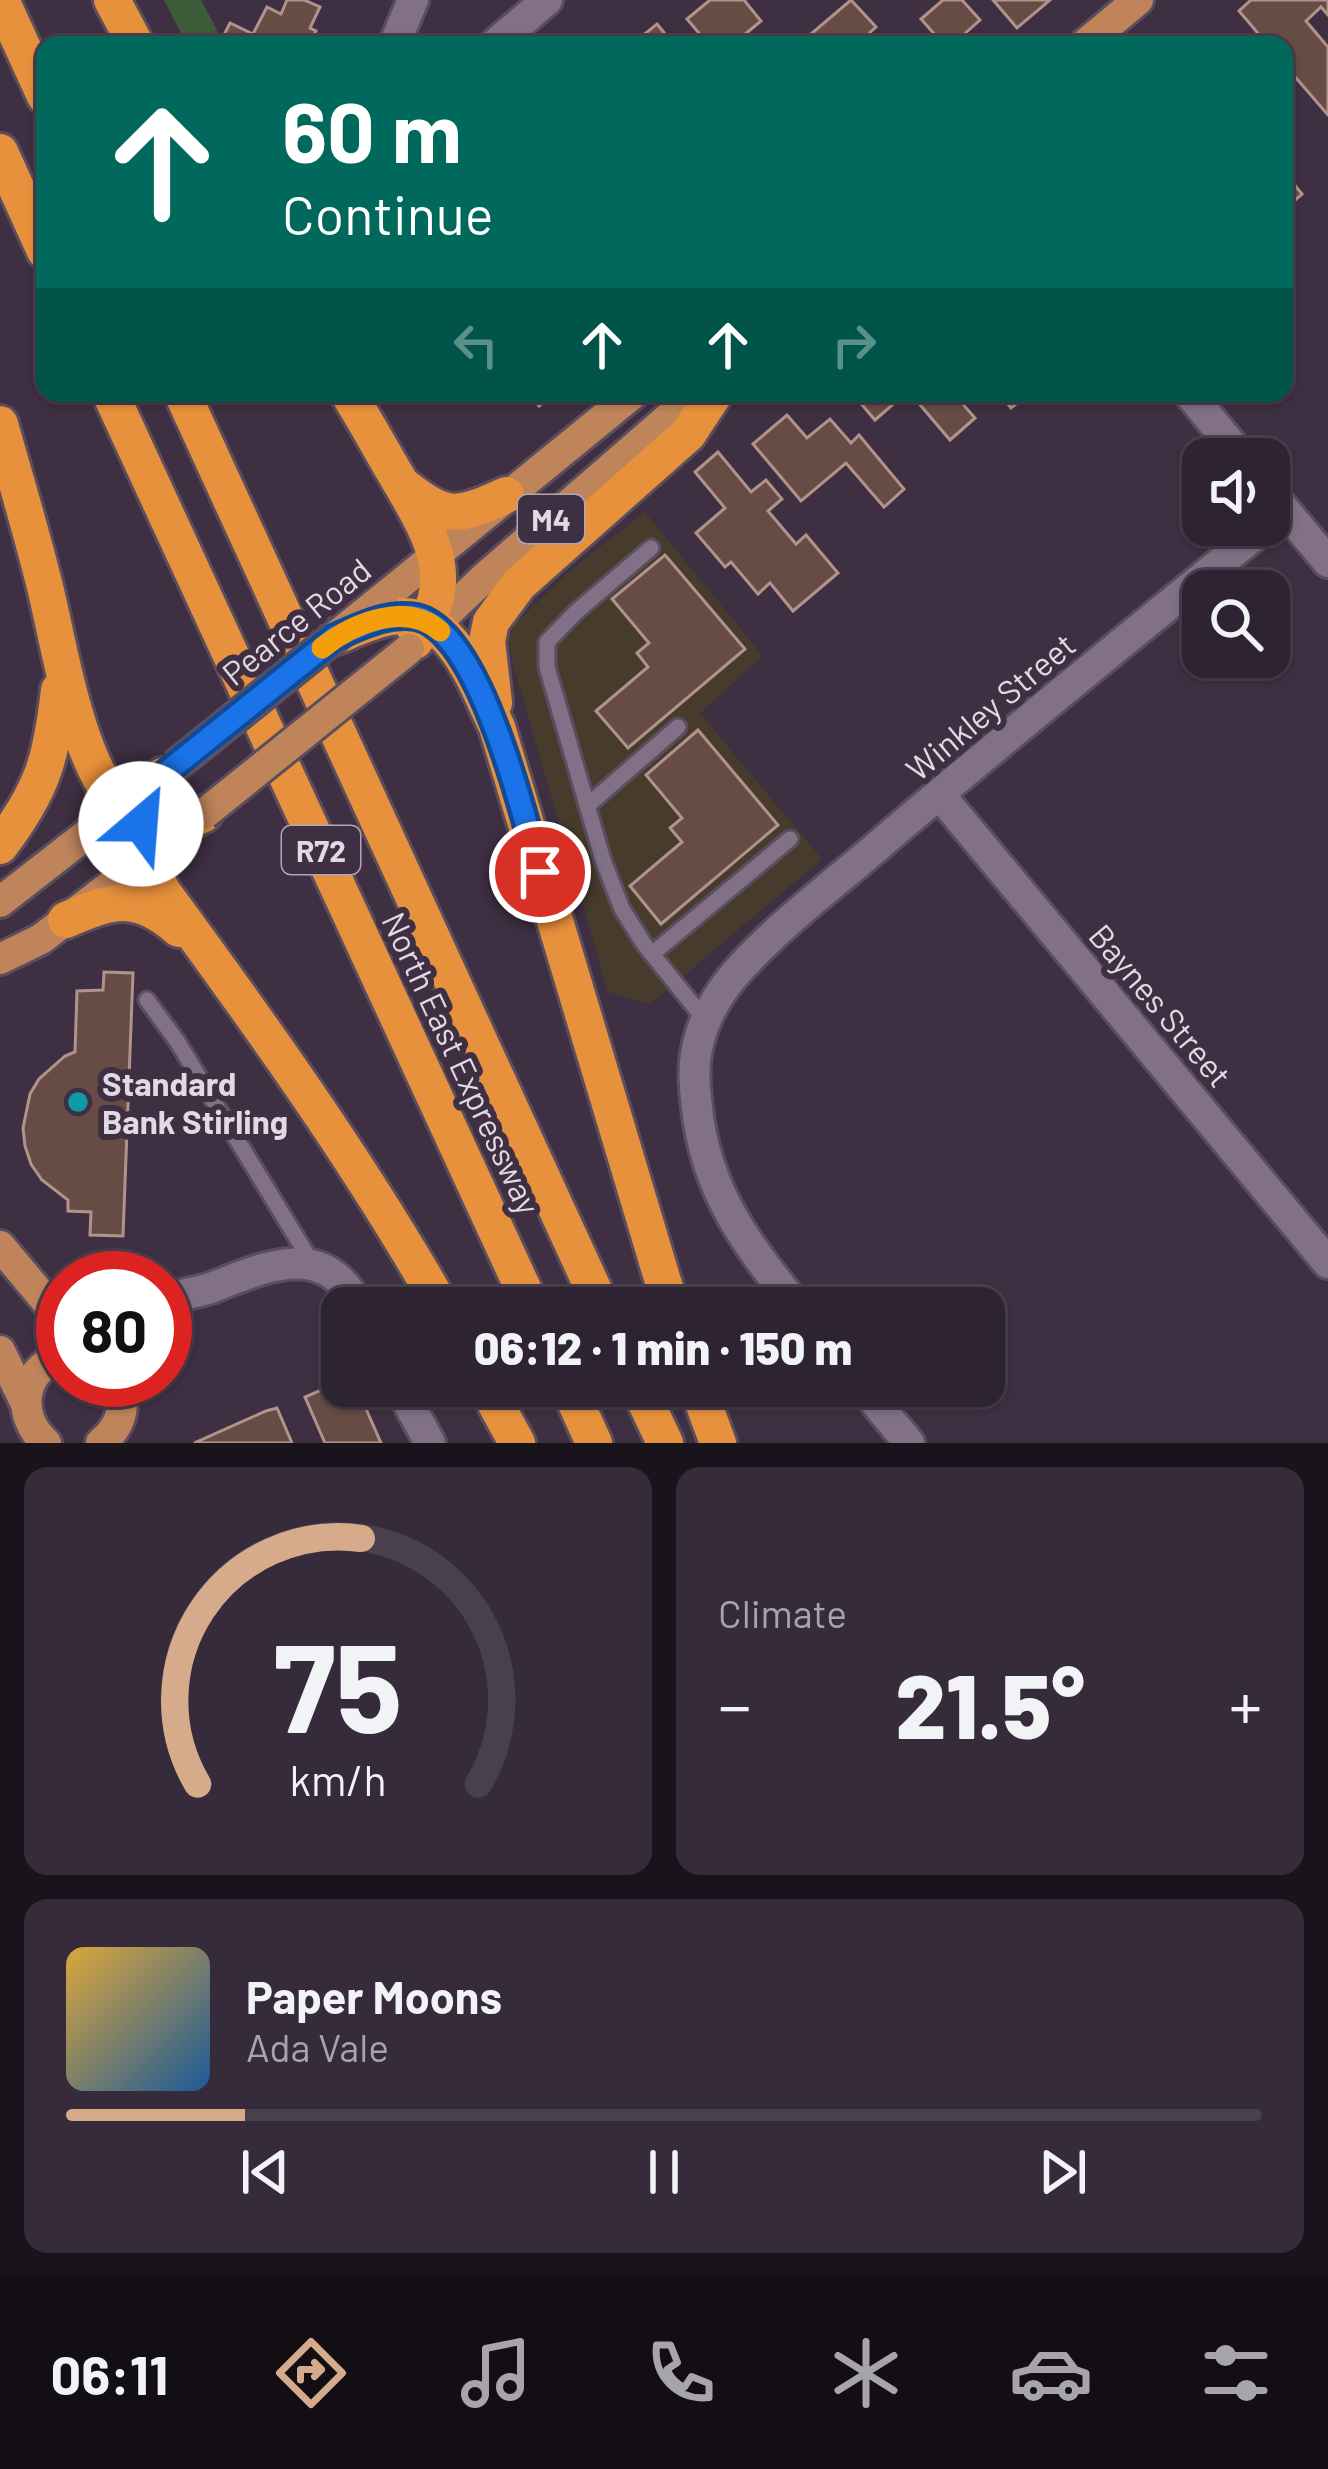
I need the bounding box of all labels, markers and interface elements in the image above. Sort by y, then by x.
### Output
text: 60 m [282,79,462,180]
icon: ahead [84,84,240,240]
text: Continue [282,181,494,246]
icon: left [443,312,509,378]
icon: ahead [569,312,635,378]
icon: ahead [695,312,761,378]
icon: right [821,312,887,378]
map controls [1182,438,1290,678]
button: sound [1182,438,1290,546]
road number: M4 [518,495,584,543]
street label: Pearce Road [214,549,378,693]
button: search [1182,570,1290,678]
street label: Winkley Street [897,624,1083,788]
position arrow [78,761,204,887]
pin [489,821,591,923]
road number: R72 [282,826,360,874]
icon: arrive [507,839,573,905]
street label: North East Expressway [374,905,550,1221]
street label: Baynes Street [1081,916,1241,1094]
place label: Standard Bank Stirling [102,1063,288,1141]
marker: Standard Bank Stirling [65,1089,91,1115]
speed limit sign: 80 [36,1251,192,1407]
text: 06:12 · 1 min · 150 m [474,1320,852,1374]
text: Climate [718,1589,847,1636]
text: 75 [273,1608,403,1758]
text: 21.5° [895,1649,1085,1757]
text: − [718,1664,751,1743]
text: + [1229,1664,1262,1743]
text: km/h [289,1753,387,1805]
text: Paper Moons [246,1969,502,2023]
text: Ada Vale [246,2023,389,2070]
icon: previous [232,2139,298,2205]
icon: pause [631,2139,697,2205]
icon: next [1030,2139,1096,2205]
icon: directions [269,2331,353,2415]
icon: music [454,2331,538,2415]
icon: phone [639,2331,723,2415]
icon: climate [824,2331,908,2415]
icon: car [1009,2331,1093,2415]
icon: filters [1194,2331,1278,2415]
text: 06:11 [50,2341,168,2406]

